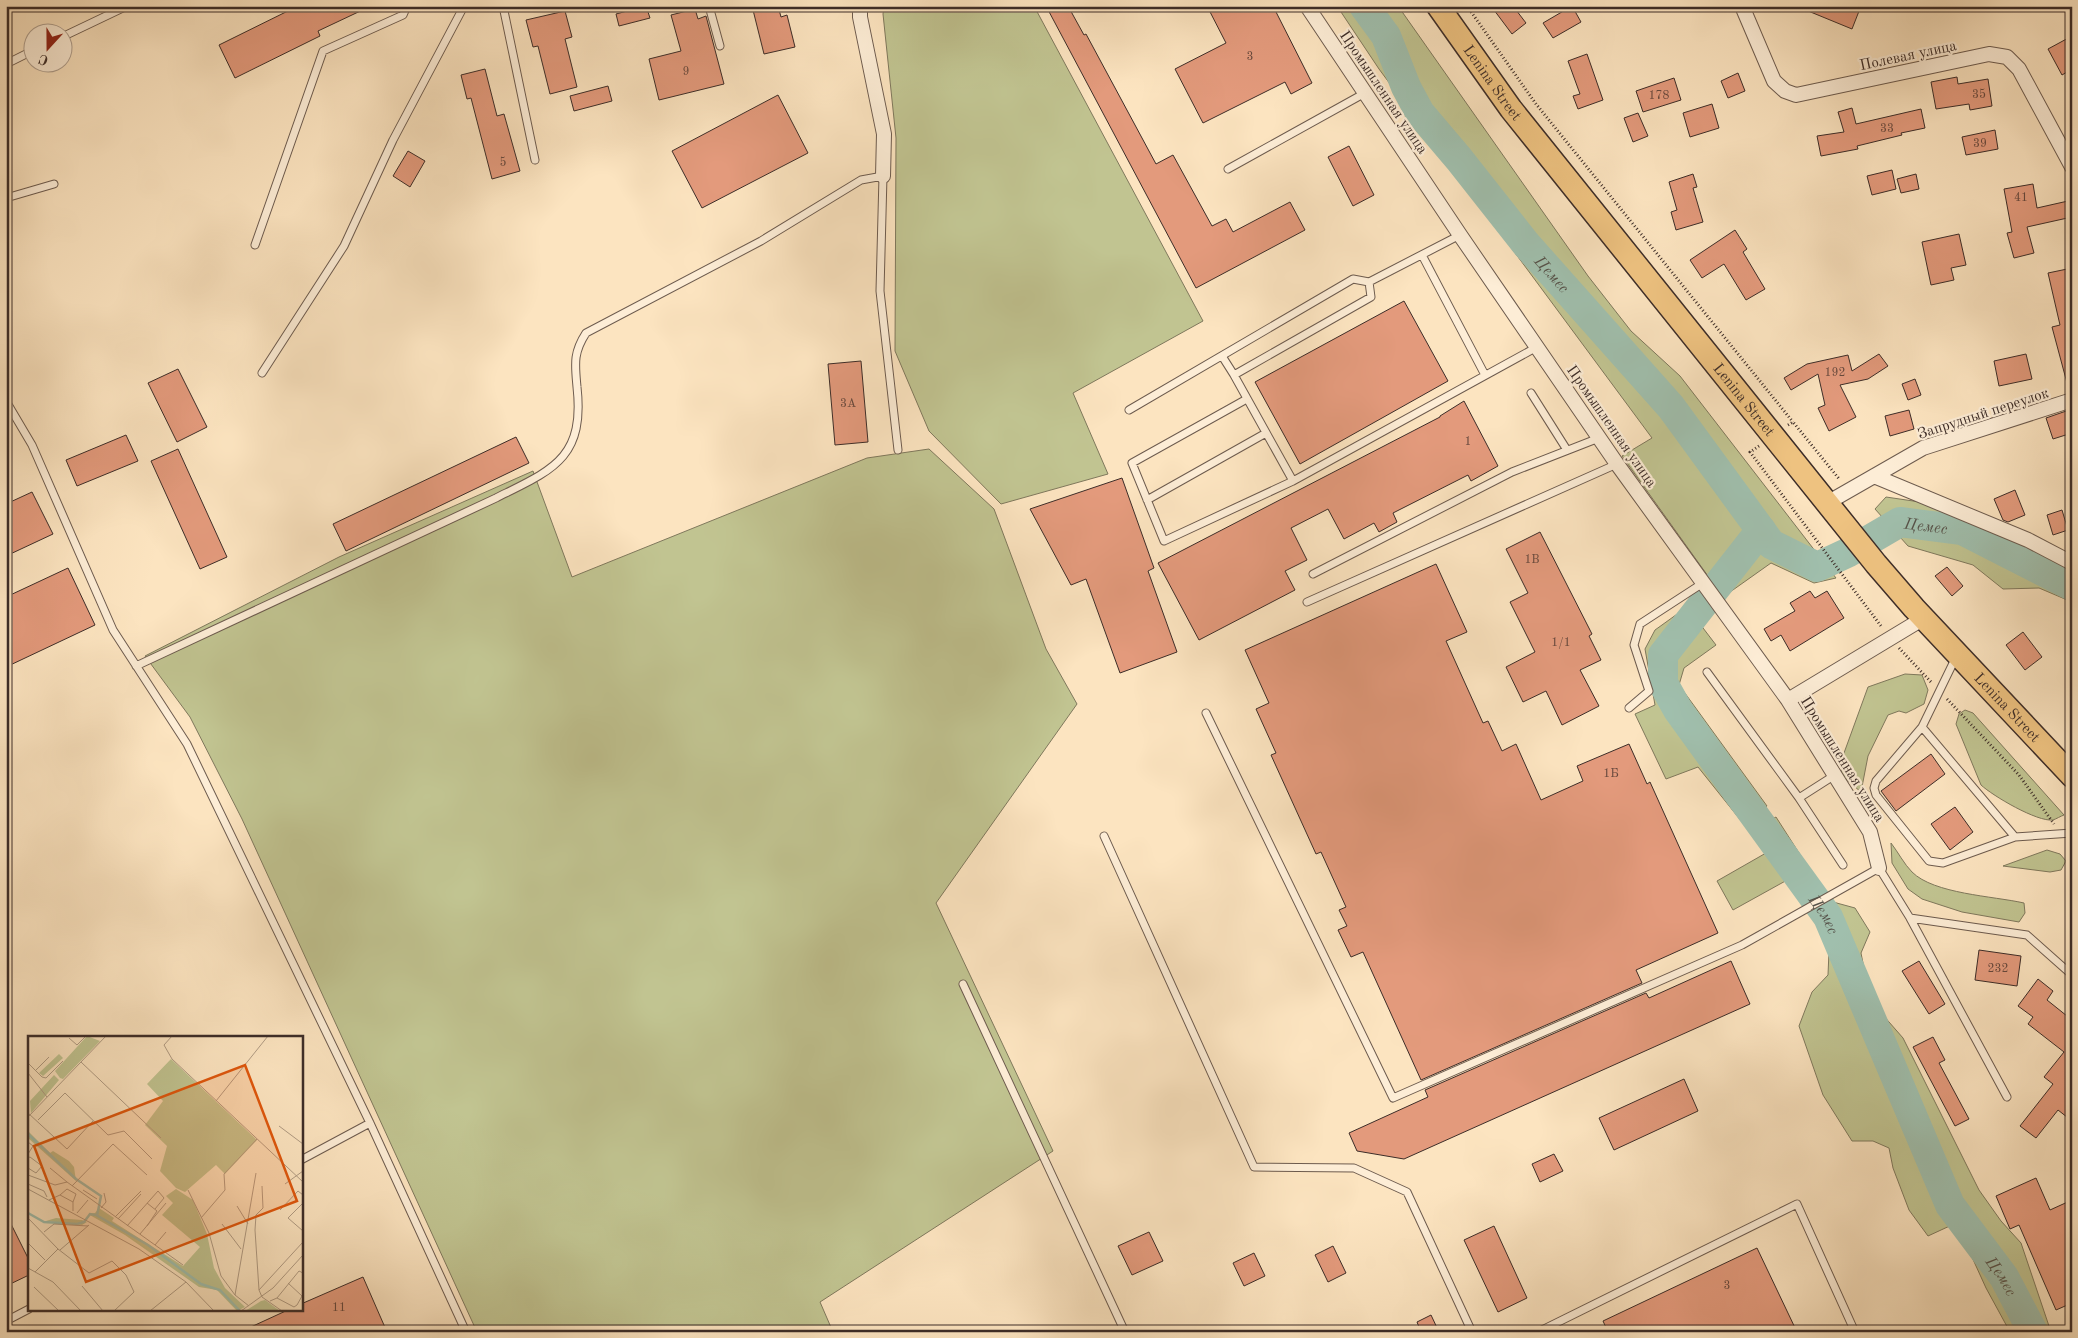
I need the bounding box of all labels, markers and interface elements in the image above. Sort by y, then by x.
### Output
north arrow [22,22,72,72]
street label: Промышленная улица [1336,29,1430,158]
street label: Полевая улица [1858,39,1959,74]
street label: Lenina Street [1459,43,1523,124]
text: С [37,51,51,67]
house number: 3 [1247,51,1253,63]
house number: 9 [683,66,689,78]
house number: 35 [1972,88,1986,101]
house number: 178 [1649,90,1669,102]
house number: 33 [1880,123,1894,135]
house number: 39 [1973,138,1987,150]
house number: 5 [500,156,507,169]
house number: 41 [2014,192,2028,204]
water label: Цемес [1530,253,1572,297]
street label: Lenina Street [1709,361,1777,440]
street label: Промышленная улица [1563,363,1659,491]
house number: 192 [1825,367,1845,379]
street label: Запрудный переулок [1916,386,2051,443]
house number: 3А [840,398,856,410]
house number: 1 [1465,436,1471,448]
water label: Цемес [1902,516,1949,538]
house number: 1В [1524,554,1540,566]
house number: 1/1 [1551,637,1571,649]
street label: Lenina Street [1970,671,2042,746]
street label: Промышленная улица [1797,694,1887,826]
house number: 1Б [1603,768,1619,780]
water label: Цемес [1804,891,1840,937]
house number: 232 [1988,963,2008,975]
inset map [28,1036,302,1310]
water label: Цемес [1981,1253,2019,1299]
house number: 3 [1724,1280,1730,1292]
house number: 11 [332,1302,346,1314]

